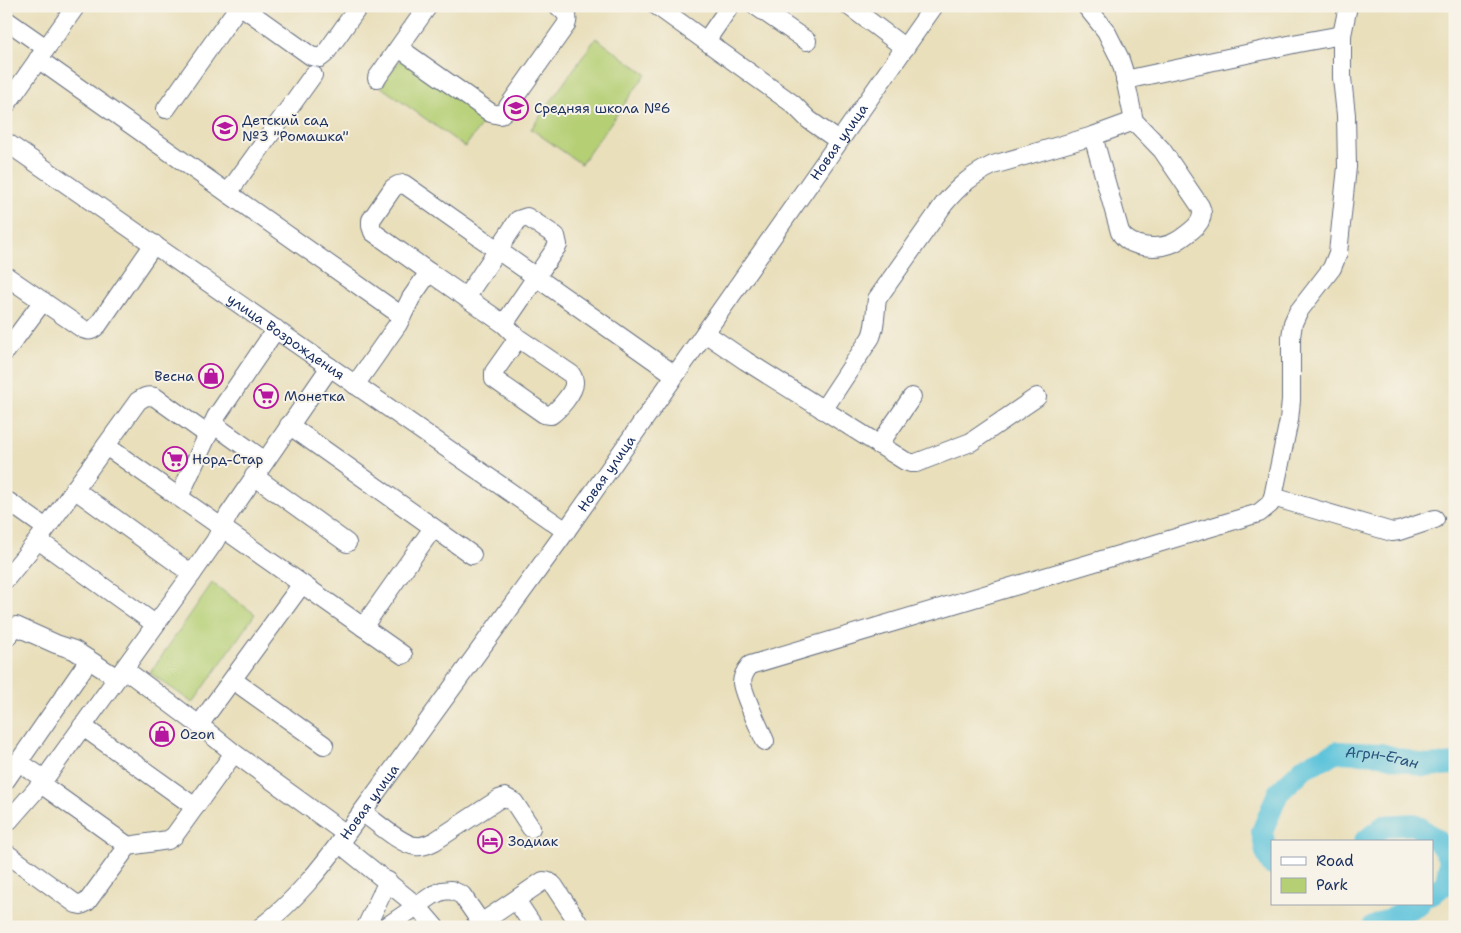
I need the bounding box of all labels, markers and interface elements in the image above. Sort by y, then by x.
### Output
school or university icon: Средняя школа №6 [503,95,529,121]
place label: Средняя школа №6 [534,99,670,117]
street label: Новая улица [806,100,872,184]
place label: Детский сад №3 "Ромашка" [242,111,349,145]
school or university icon: Детский сад №3 "Ромашка" [212,115,238,141]
street label: улица Возрождения [224,289,348,384]
shop icon: Весна [198,363,224,389]
place label: Весна [154,367,194,385]
supermarket icon: Монетка [253,383,279,409]
place label: Монетка [284,387,345,405]
street label: Новая улица [573,432,639,515]
supermarket icon: Норд-Стар [162,446,188,472]
place label: Норд-Стар [192,450,264,468]
shop icon: Ozon [149,721,175,747]
place label: Ozon [180,725,215,743]
water label: Агрн-Еган [1345,742,1421,774]
street label: Новая улица [336,760,403,843]
hotel icon: Зодиак [477,828,503,854]
place label: Зодиак [508,832,559,850]
legend [1271,840,1434,906]
text: Road [1316,851,1354,871]
text: Park [1316,875,1348,895]

